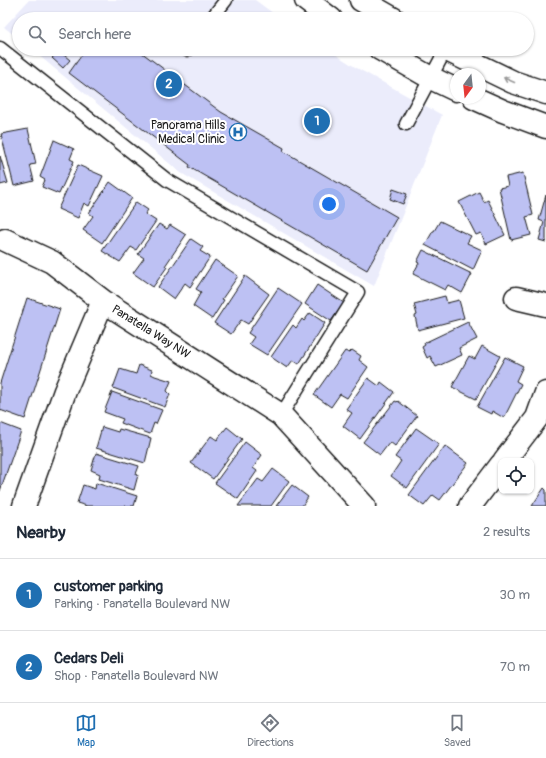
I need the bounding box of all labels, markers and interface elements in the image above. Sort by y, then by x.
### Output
search box [12,12,534,56]
icon: search [26,23,48,45]
text: Search here [58,25,131,44]
north arrow [450,68,486,104]
pin: 2 [156,69,182,99]
one-way arrow [504,76,516,83]
pin: 1 [304,106,330,136]
place label: Panorama Hills Medical Clinic [151,118,226,147]
hospital icon: Panorama Hills Medical Clinic [228,122,248,142]
your location [319,194,339,214]
street label: Panatella Way NW [109,302,193,362]
map controls [498,458,534,494]
button: locate [498,458,534,494]
text: Nearby [16,522,65,543]
text: 2 results [483,524,530,540]
text: customer parking [54,577,163,596]
text: 1 [26,587,32,603]
text: 30 m [500,587,530,603]
text: Parking · Panatella Boulevard NW [54,596,230,612]
text: Cedars Deli [54,649,123,668]
text: 2 [25,659,33,675]
text: 70 m [500,659,530,675]
text: Shop · Panatella Boulevard NW [54,668,219,684]
tab: Map [75,712,97,749]
tab: Directions [247,712,294,749]
tab: Saved [444,712,471,749]

